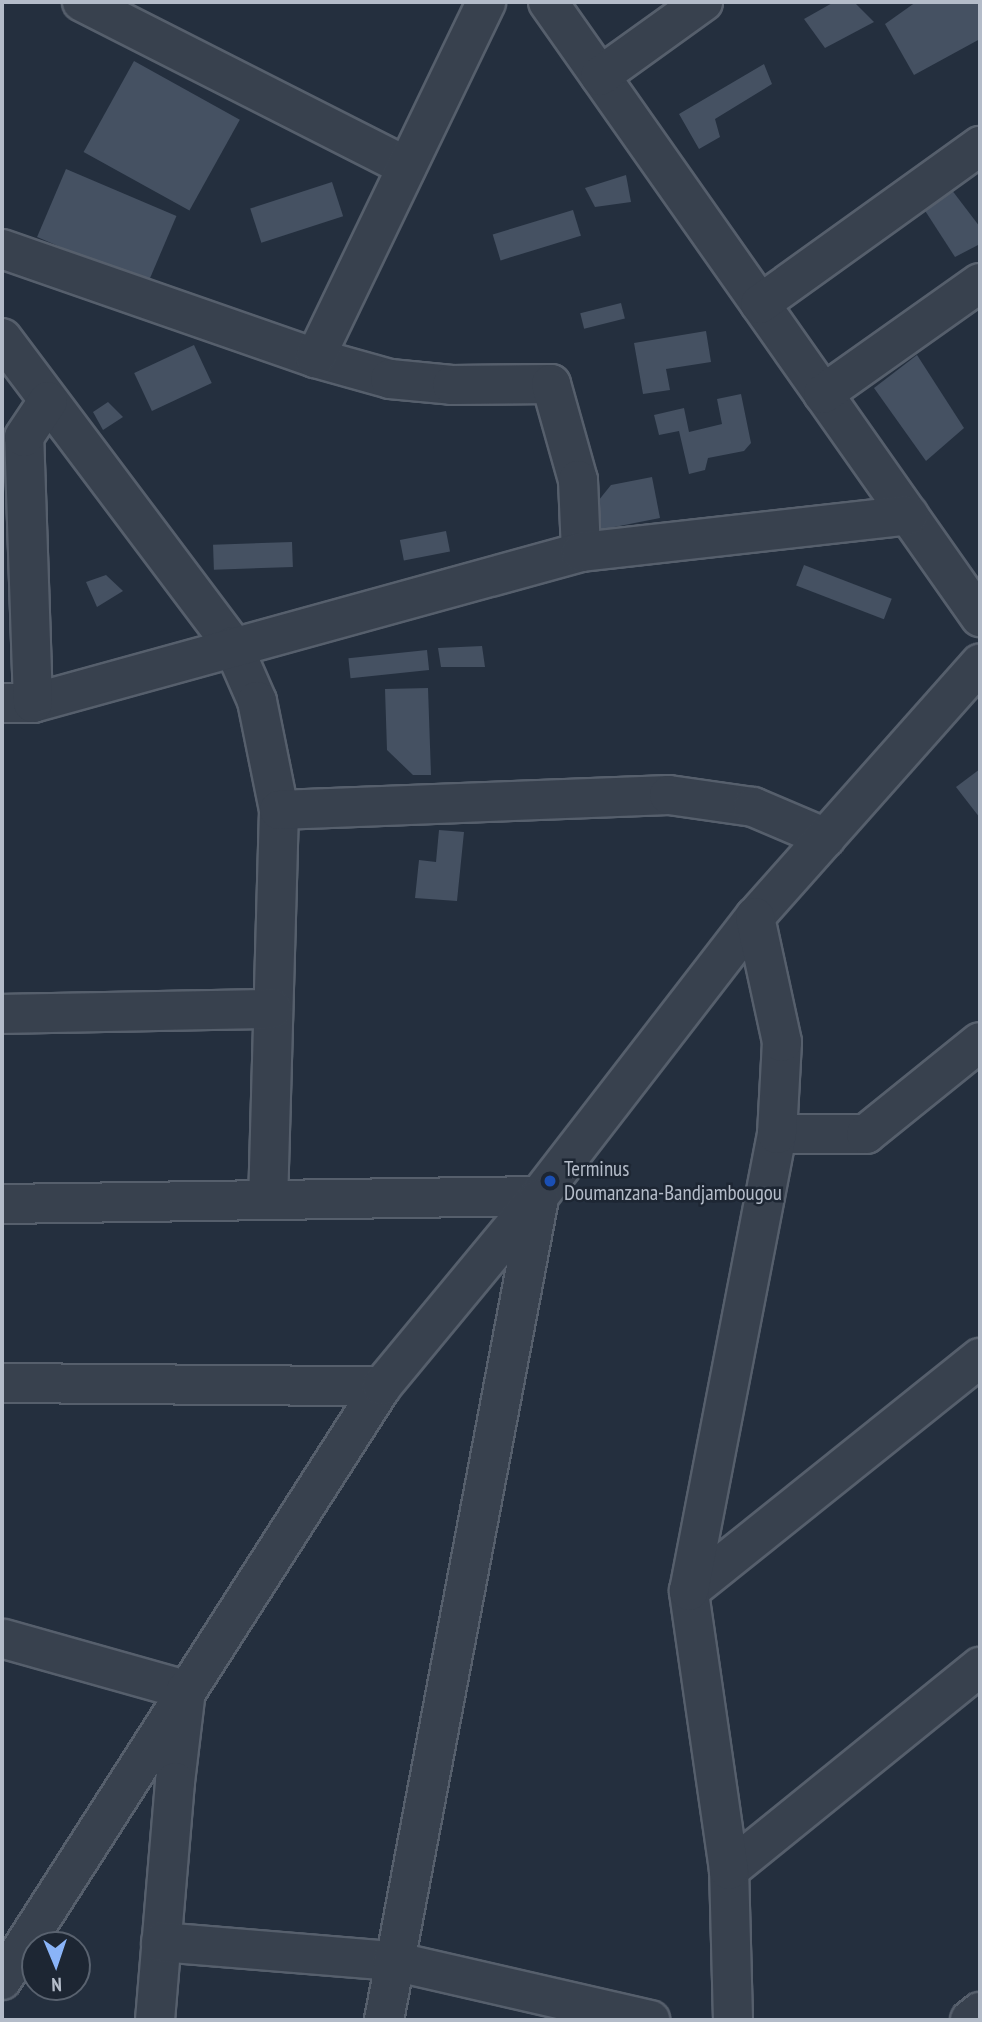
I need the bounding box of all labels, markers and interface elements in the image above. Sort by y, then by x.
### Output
place label: Terminus Doumanzana-Bandjambougou [564,1156,782,1206]
marker: Terminus Doumanzana-Bandjambougou [542,1173,558,1189]
north arrow [21,1931,91,2001]
text: N [51,1973,62,1997]

